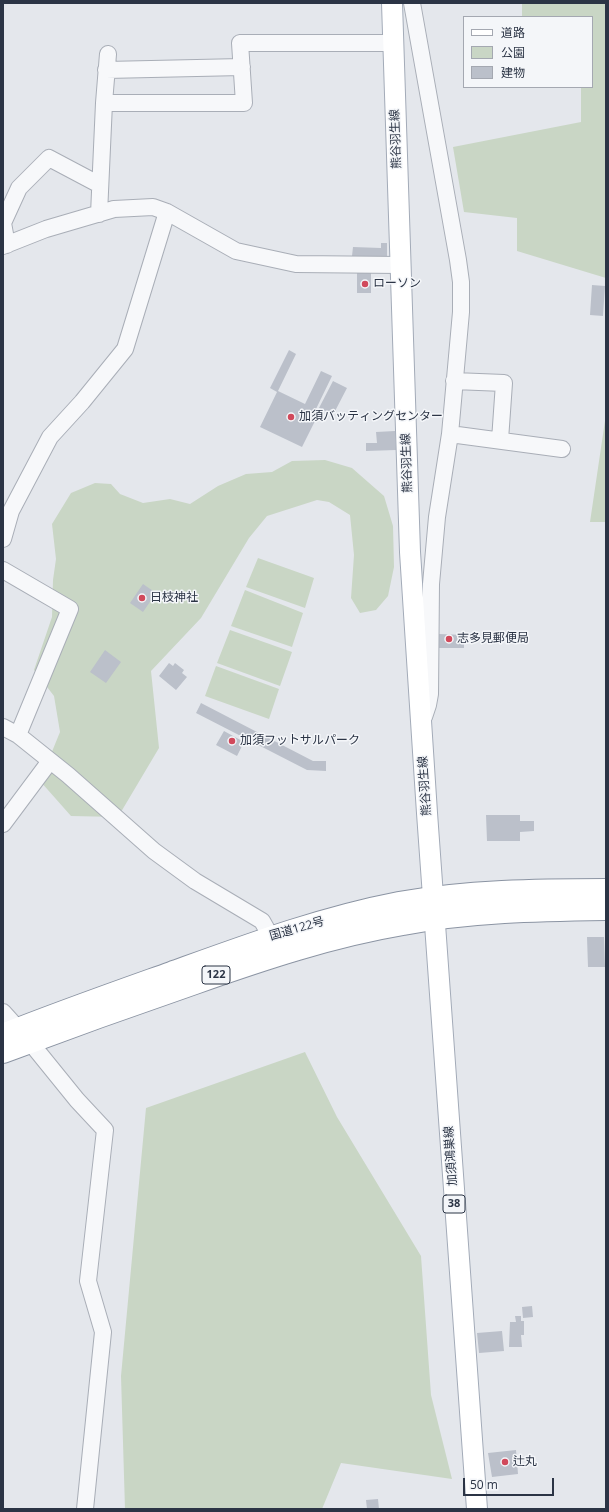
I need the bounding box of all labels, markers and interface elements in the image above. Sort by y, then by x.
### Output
legend [463,16,593,88]
text: 道路 [501,24,525,41]
text: 公園 [501,44,525,61]
text: 建物 [501,64,525,81]
street label: 熊谷羽生線 [388,109,404,169]
place label: ローソン [373,277,421,291]
marker: ローソン [360,279,370,289]
place label: 加須バッティングセンター [299,410,443,424]
marker: 加須バッティングセンター [286,412,296,422]
street label: 熊谷羽生線 [399,433,415,493]
place label: 日枝神社 [150,591,198,605]
marker: 日枝神社 [137,593,147,603]
place label: 志多見郵便局 [457,632,529,646]
marker: 志多見郵便局 [444,634,454,644]
place label: 加須フットサルパーク [240,734,360,748]
marker: 加須フットサルパーク [227,736,237,746]
street label: 熊谷羽生線 [416,756,434,816]
street label: 国道122号 [268,914,326,944]
road number: 122 [202,966,230,984]
street label: 加須鴻巣線 [442,1126,460,1186]
road number: 38 [443,1195,465,1213]
place label: 辻丸 [513,1455,537,1469]
marker: 辻丸 [500,1457,510,1467]
scale bar [465,1470,556,1496]
text: 50 m [470,1476,498,1493]

